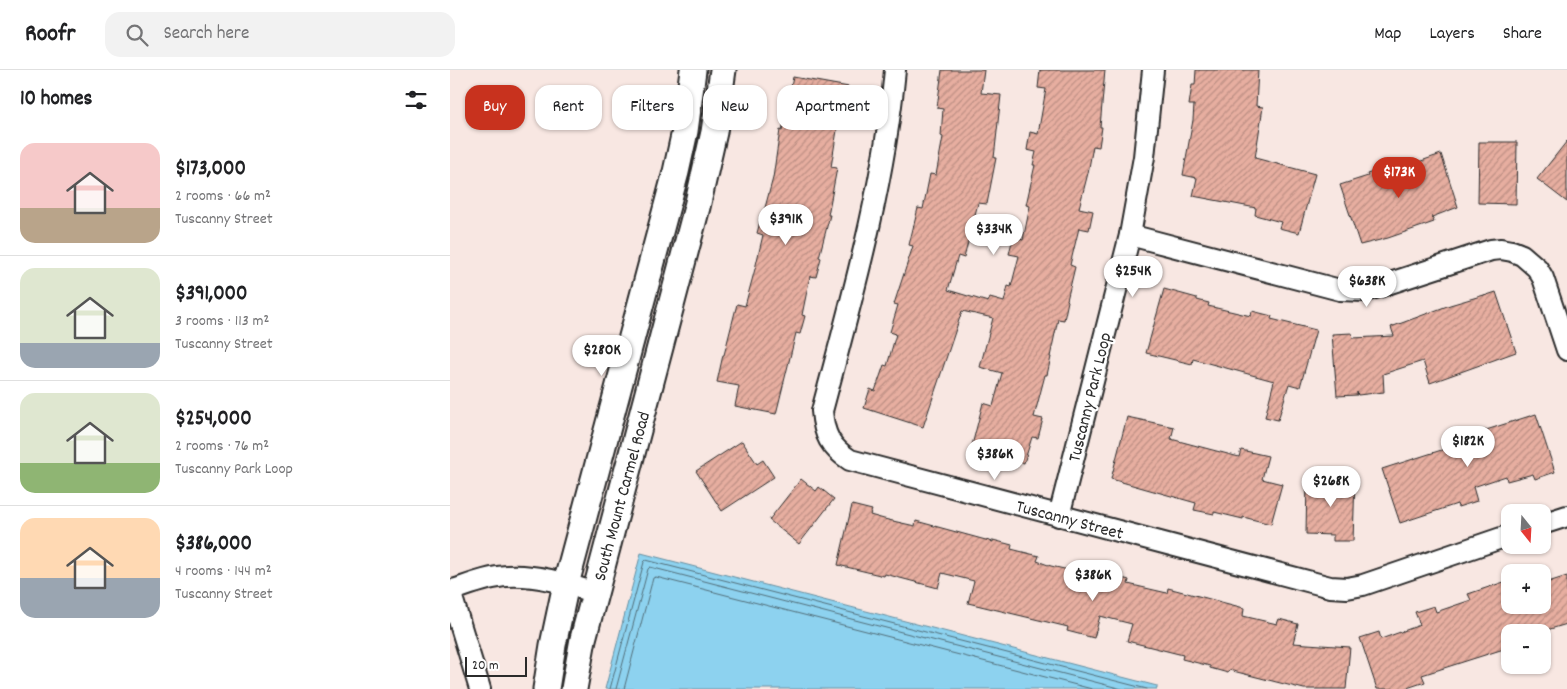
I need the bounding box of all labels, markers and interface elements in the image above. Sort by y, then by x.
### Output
search box [105,12,455,57]
text: Roofr [25,18,75,52]
icon: search [123,21,151,49]
text: Search here [163,21,249,48]
text: Map [1374,22,1401,47]
text: Layers [1429,22,1475,47]
text: Share [1503,22,1542,47]
text: 10 homes [20,85,92,115]
chip: Buy [465,85,525,130]
chip: Rent [535,85,602,130]
chip: Filters [612,85,693,130]
chip: New [703,85,767,130]
chip: Apartment [777,85,888,130]
icon: filters [402,86,430,114]
text: $173,000 [175,155,246,185]
pin: $173K [1364,156,1434,199]
text: $173K [1383,161,1415,184]
icon: home [60,163,120,223]
text: 2 rooms · 66 m² [175,185,271,208]
pin: $391K [751,204,821,246]
text: Tuscanny Street [175,208,273,231]
text: $391K [769,208,803,231]
pin: $334K [959,214,1029,256]
text: $334K [976,218,1012,241]
pin: $254K [1098,256,1168,298]
text: $254K [1115,260,1151,283]
pin: $638K [1332,266,1402,308]
text: $638K [1349,270,1385,293]
text: $391,000 [175,280,248,310]
icon: home [60,288,120,348]
text: 3 rooms · 113 m² [175,310,269,333]
street label: Tuscanny Park Loop [1063,330,1120,465]
text: Tuscanny Street [175,333,273,356]
pin: $280K [567,334,637,377]
text: $280K [583,339,621,362]
text: $254,000 [175,405,252,435]
street label: South Mount Carmel Road [589,409,658,584]
icon: home [60,413,120,473]
pin: $182K [1433,426,1503,468]
text: $182K [1452,430,1484,453]
text: 2 rooms · 76 m² [175,435,269,458]
pin: $386K [960,438,1030,481]
text: $386K [977,443,1013,466]
text: Tuscanny Park Loop [175,458,293,481]
pin: $268K [1296,466,1366,508]
text: $268K [1313,470,1349,493]
street label: Tuscanny Street [1013,495,1126,548]
north arrow [1501,504,1551,554]
map controls [1501,504,1551,674]
text: $386,000 [175,530,252,560]
icon: home [60,538,120,598]
text: 4 rooms · 144 m² [175,560,271,583]
pin: $386K [1058,560,1128,602]
text: $386K [1075,564,1111,587]
button: + [1501,564,1551,614]
text: Tuscanny Street [175,583,273,606]
button: − [1501,624,1551,674]
scale bar [465,654,528,677]
text: 20 m [472,656,499,676]

